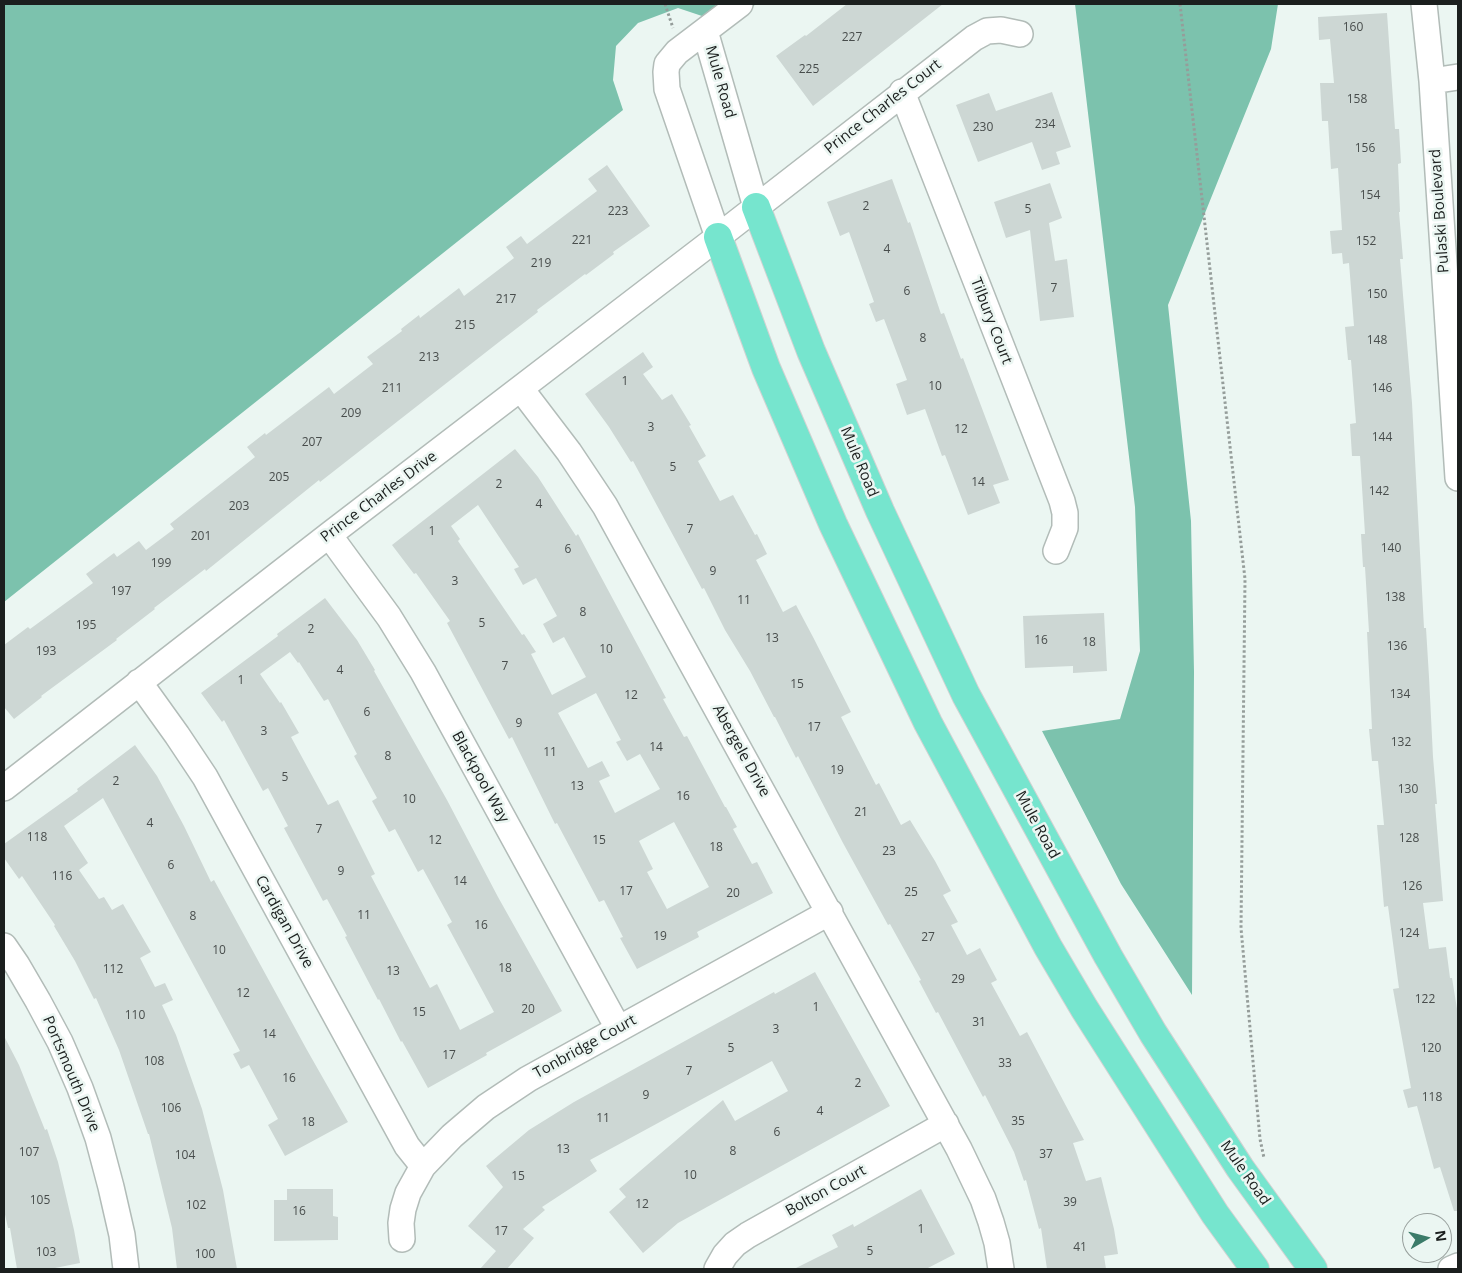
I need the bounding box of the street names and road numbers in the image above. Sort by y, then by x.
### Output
street label: Mule Road [701,44,739,120]
street label: Prince Charles Court [821,56,945,158]
street label: Pulaski Boulevard [1427,148,1453,274]
street label: Tilbury Court [966,275,1016,367]
street label: Mule Road [836,424,882,500]
street label: Prince Charles Drive [317,447,441,547]
street label: Abergele Drive [708,702,774,800]
street label: Blackpool Way [448,728,512,826]
street label: Mule Road [1011,788,1063,862]
street label: Cardigan Drive [251,873,317,971]
street label: Tonbridge Court [531,1011,639,1083]
street label: Portsmouth Drive [39,1013,103,1135]
street label: Mule Road [1216,1137,1274,1209]
street label: Bolton Court [783,1162,869,1220]

